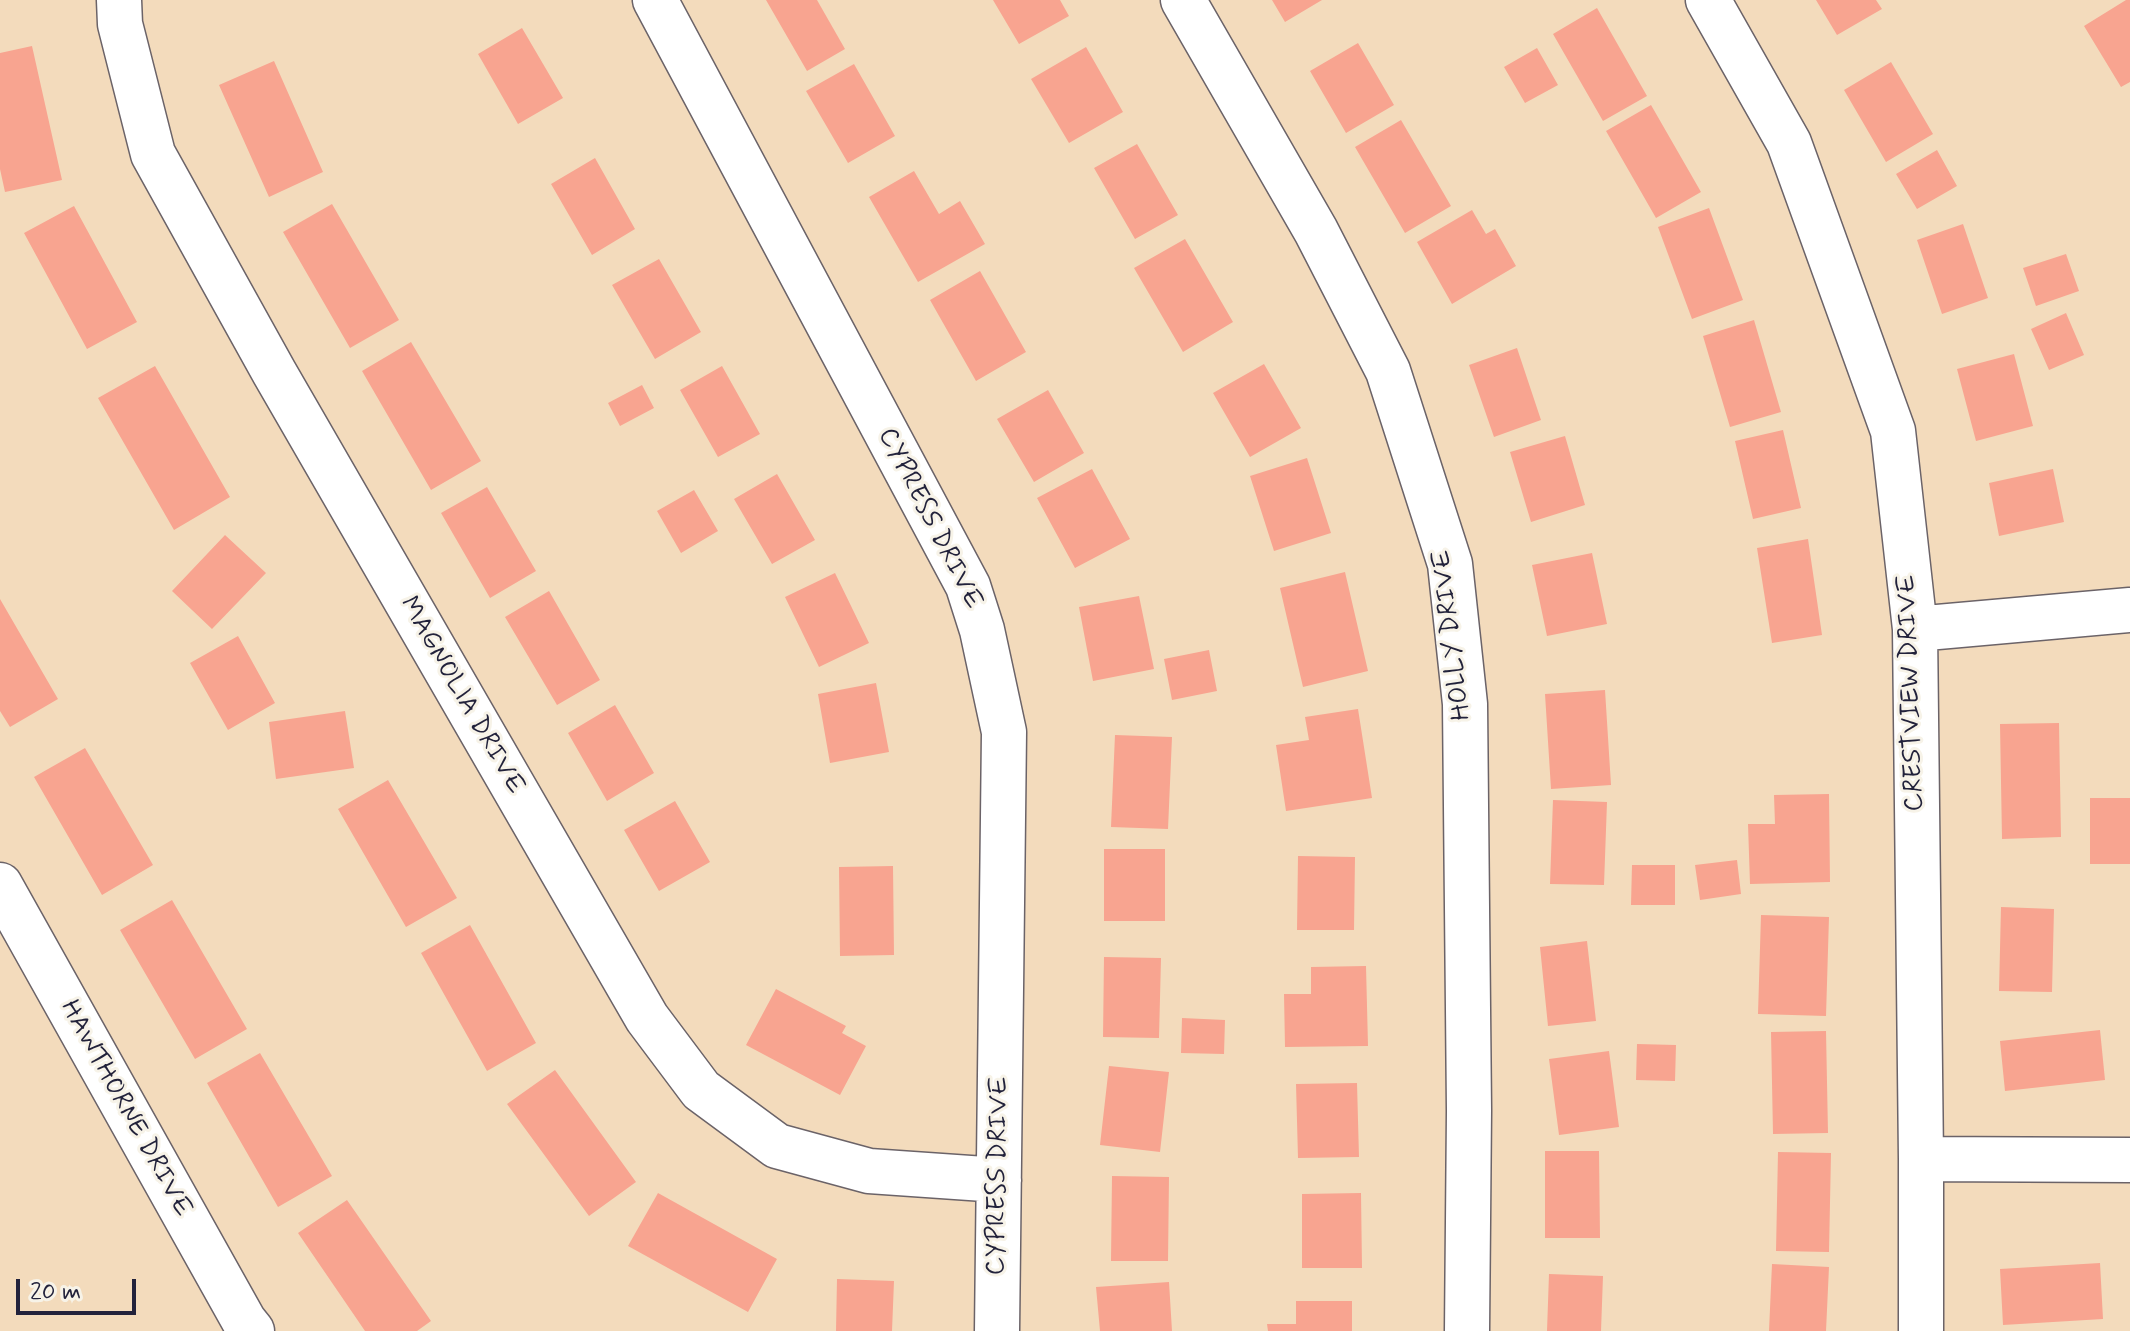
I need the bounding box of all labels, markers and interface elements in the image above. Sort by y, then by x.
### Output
street label: CYPRESS DRIVE [870,423,988,615]
street label: HOLLY DRIVE [1427,548,1479,722]
street label: CRESTVIEW DRIVE [1892,574,1932,812]
street label: MAGNOLIA DRIVE [392,592,530,800]
street label: HAWTHORNE DRIVE [52,995,198,1223]
street label: CYPRESS DRIVE [982,1076,1016,1276]
scale bar [20,1263,140,1313]
text: 20 m [30,1277,81,1308]

